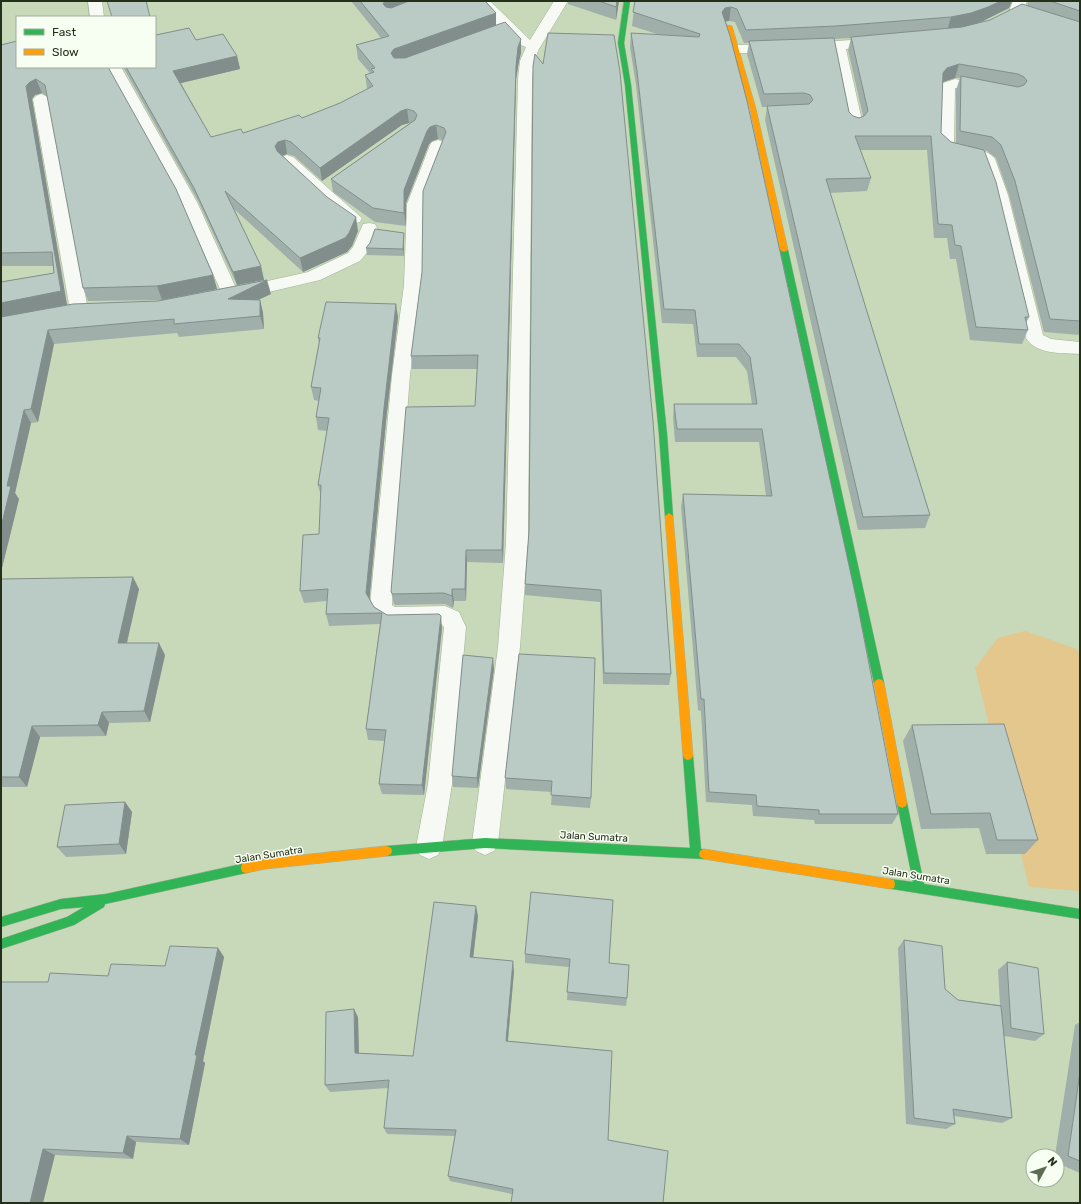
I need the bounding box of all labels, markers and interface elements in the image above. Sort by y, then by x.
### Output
legend [16,16,156,68]
text: Fast [52,25,76,39]
text: Slow [52,45,79,59]
street label: Jalan Sumatra [560,829,628,845]
street label: Jalan Sumatra [234,844,304,866]
street label: Jalan Sumatra [881,865,951,887]
north arrow [1025,1148,1065,1188]
text: N [1045,1155,1060,1169]

